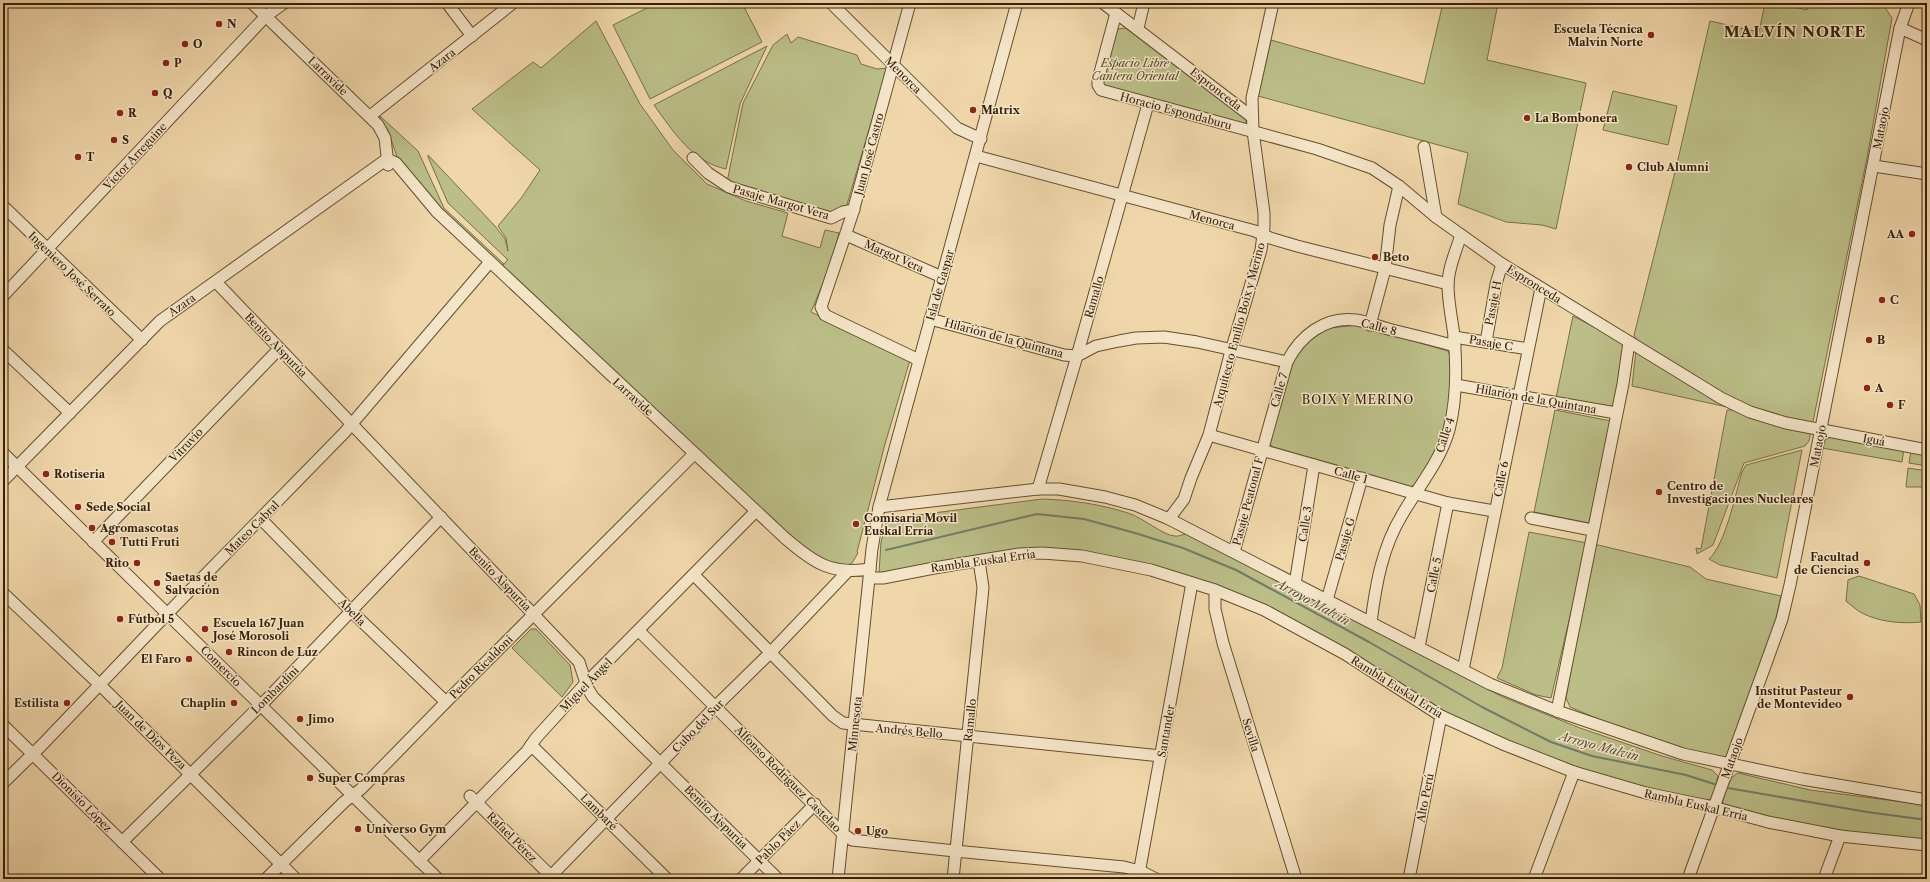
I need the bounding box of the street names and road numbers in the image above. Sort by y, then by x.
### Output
street label: Azara [425,45,458,75]
street label: Larravide [305,54,351,98]
street label: Menorca [882,54,925,97]
street label: Espronceda [1187,64,1245,114]
street label: Horacio Espondaburu [1119,89,1234,133]
street label: Mataojo [1870,105,1892,151]
street label: Juan José Castro [851,111,887,199]
street label: Víctor Arreguine [100,119,170,193]
street label: Pasaje Margot Vera [731,182,831,223]
street label: Menorca [1188,207,1237,233]
street label: Ingeniero José Serrato [25,229,119,320]
street label: Margot Vera [862,237,926,275]
street label: Arquitecto Emilio Boix y Merino [1210,241,1268,410]
street label: Isla de Gaspar [923,248,957,322]
street label: Espronceda [1504,262,1564,306]
street label: Ramallo [1081,274,1107,320]
street label: Pasaje H [1482,280,1504,326]
street label: Azara [165,291,198,320]
street label: Benito Aispurúa [242,310,310,380]
street label: Hilarión de la Quintana [943,315,1065,361]
street label: Calle 8 [1360,316,1398,338]
street label: Pasaje C [1468,332,1514,354]
street label: Calle 7 [1267,371,1291,409]
street label: Larravide [610,375,656,419]
street label: Hilarión de la Quintana [1474,381,1598,417]
street label: Calle 4 [1433,416,1457,454]
street label: Mataojo [1807,423,1829,469]
street label: Vitruvio [166,425,206,466]
street label: Iguá [1862,431,1886,449]
street label: Pasaje Peatonal F [1229,455,1267,547]
street label: Calle 6 [1491,459,1511,498]
street label: Calle 1 [1332,464,1370,487]
street label: Mateo Cabral [222,497,283,558]
street label: Calle 3 [1295,505,1315,543]
street label: Pasaje G [1332,516,1358,562]
street label: Benito Aispurúa [466,544,534,614]
street label: Rambla Euskal Erría [930,547,1037,575]
street label: Calle 5 [1424,556,1444,594]
street label: Abella [335,595,369,629]
street label: Pedro Ricaldoni [446,632,516,702]
street label: Comercio [198,643,245,690]
street label: Rambla Euskal Erría [1348,653,1446,721]
street label: Miguel Ángel [557,655,616,715]
street label: Lombardini [248,663,302,717]
street label: Minnesota [845,695,865,752]
street label: Juan de Dios Peza [111,696,190,773]
street label: Cubo del Sur [669,696,727,756]
street label: Ramallo [961,698,979,742]
street label: Santander [1154,703,1178,758]
street label: Sevilla [1239,717,1263,754]
street label: Andrés Bello [874,721,943,741]
street label: Alfonso Rodríguez Castelao [731,722,844,835]
street label: Mataojo [1718,735,1746,781]
street label: Dionisio López [49,769,115,835]
street label: Alto Perú [1413,772,1437,825]
street label: Benito Aispurúa [681,782,751,852]
street label: Rambla Euskal Erría [1643,786,1749,824]
street label: Lambaré [578,791,620,833]
street label: Rafael Pérez [484,809,540,865]
street label: Pablo Páez [753,817,803,867]

